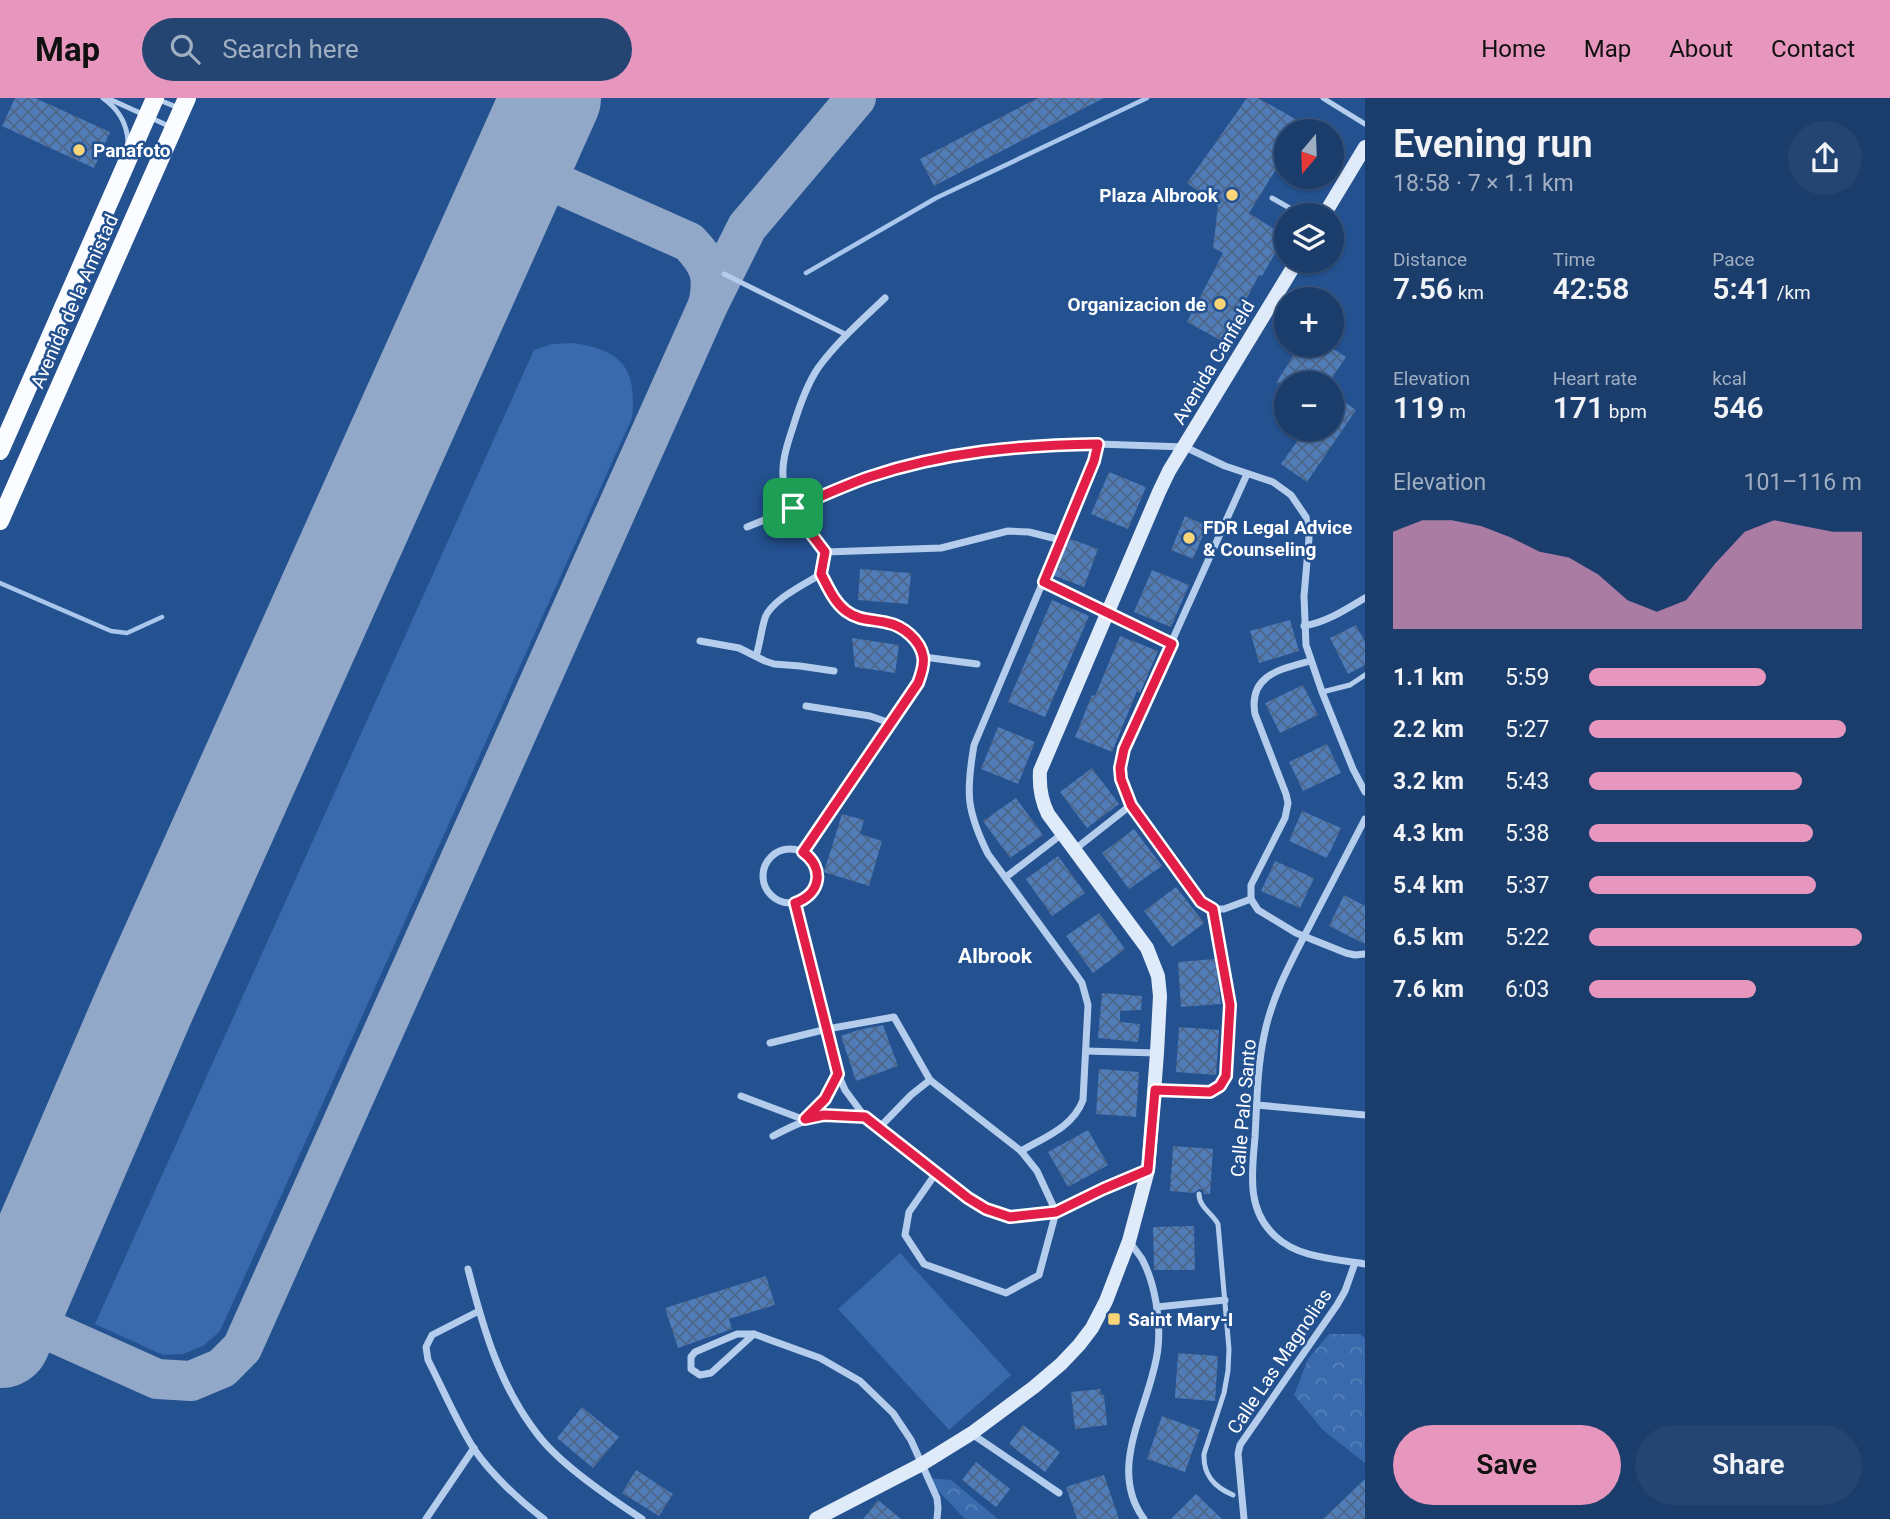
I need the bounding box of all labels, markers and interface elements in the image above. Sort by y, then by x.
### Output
search box [142,18,632,81]
text: Map [35,30,100,69]
icon: search [166,30,204,68]
text: Search here [222,34,359,64]
text: Home [1481,35,1546,63]
text: Map [1584,35,1631,63]
text: About [1669,35,1733,63]
text: Contact [1771,35,1855,63]
north arrow [1274,119,1344,189]
map controls [1274,119,1344,441]
button: share [1788,121,1862,195]
text: Evening run [1393,122,1593,166]
place label: Panafoto [93,139,171,162]
marker: Panafoto [71,142,87,158]
text: 18:58 · 7 × 1.1 km [1393,170,1574,197]
place label: Plaza Albrook [1099,184,1219,207]
marker: Plaza Albrook [1224,187,1240,203]
button: layers [1274,203,1344,273]
street label: Avenida de la Amistad [26,211,123,392]
text: Distance [1393,248,1467,271]
text: Time [1553,248,1595,271]
text: Pace [1712,248,1755,271]
text: 7.56 [1393,271,1453,306]
text: 42:58 [1553,271,1629,306]
text: 5:41 [1712,271,1772,306]
text: km [1453,281,1484,304]
text: /km [1772,281,1811,304]
button: + [1274,287,1344,357]
place label: Organizacion de [1068,293,1206,316]
street label: Avenida Canfield [1167,296,1260,429]
marker: Organizacion de [1212,296,1228,312]
text: Elevation [1393,367,1470,390]
text: Heart rate [1553,367,1637,390]
text: kcal [1712,367,1747,390]
button: − [1274,371,1344,441]
text: 119 [1393,390,1444,425]
text: 171 [1553,390,1604,425]
text: 546 [1712,390,1764,425]
text: m [1444,400,1466,423]
text: bpm [1604,400,1647,423]
text: Elevation [1393,469,1486,496]
text: 101–116 m [1743,469,1862,496]
pin [763,478,823,538]
icon: arrive [774,489,812,527]
place label: FDR Legal Advice & Counseling [1203,516,1352,561]
marker: FDR Legal Advice & Counseling [1181,530,1197,546]
text: 1.1 km [1393,664,1464,691]
text: 5:59 [1505,664,1549,691]
text: 2.2 km [1393,716,1464,743]
text: 5:27 [1505,716,1549,743]
text: 3.2 km [1393,768,1464,795]
text: 5:43 [1505,768,1549,795]
text: 4.3 km [1393,820,1464,847]
text: 5:38 [1505,820,1549,847]
text: 5.4 km [1393,872,1464,899]
text: 5:37 [1505,872,1549,899]
text: 6.5 km [1393,924,1464,951]
text: 5:22 [1505,924,1549,951]
district label: Albrook [958,944,1033,968]
text: 7.6 km [1393,976,1464,1003]
text: 6:03 [1505,976,1549,1003]
street label: Calle Palo Santo [1226,1038,1261,1178]
street label: Calle Las Magnolias [1222,1284,1337,1438]
place label: Saint Mary-I [1128,1308,1233,1331]
marker: Saint Mary-I [1106,1311,1122,1327]
button: Save [1393,1425,1621,1505]
button: Share [1635,1425,1862,1505]

